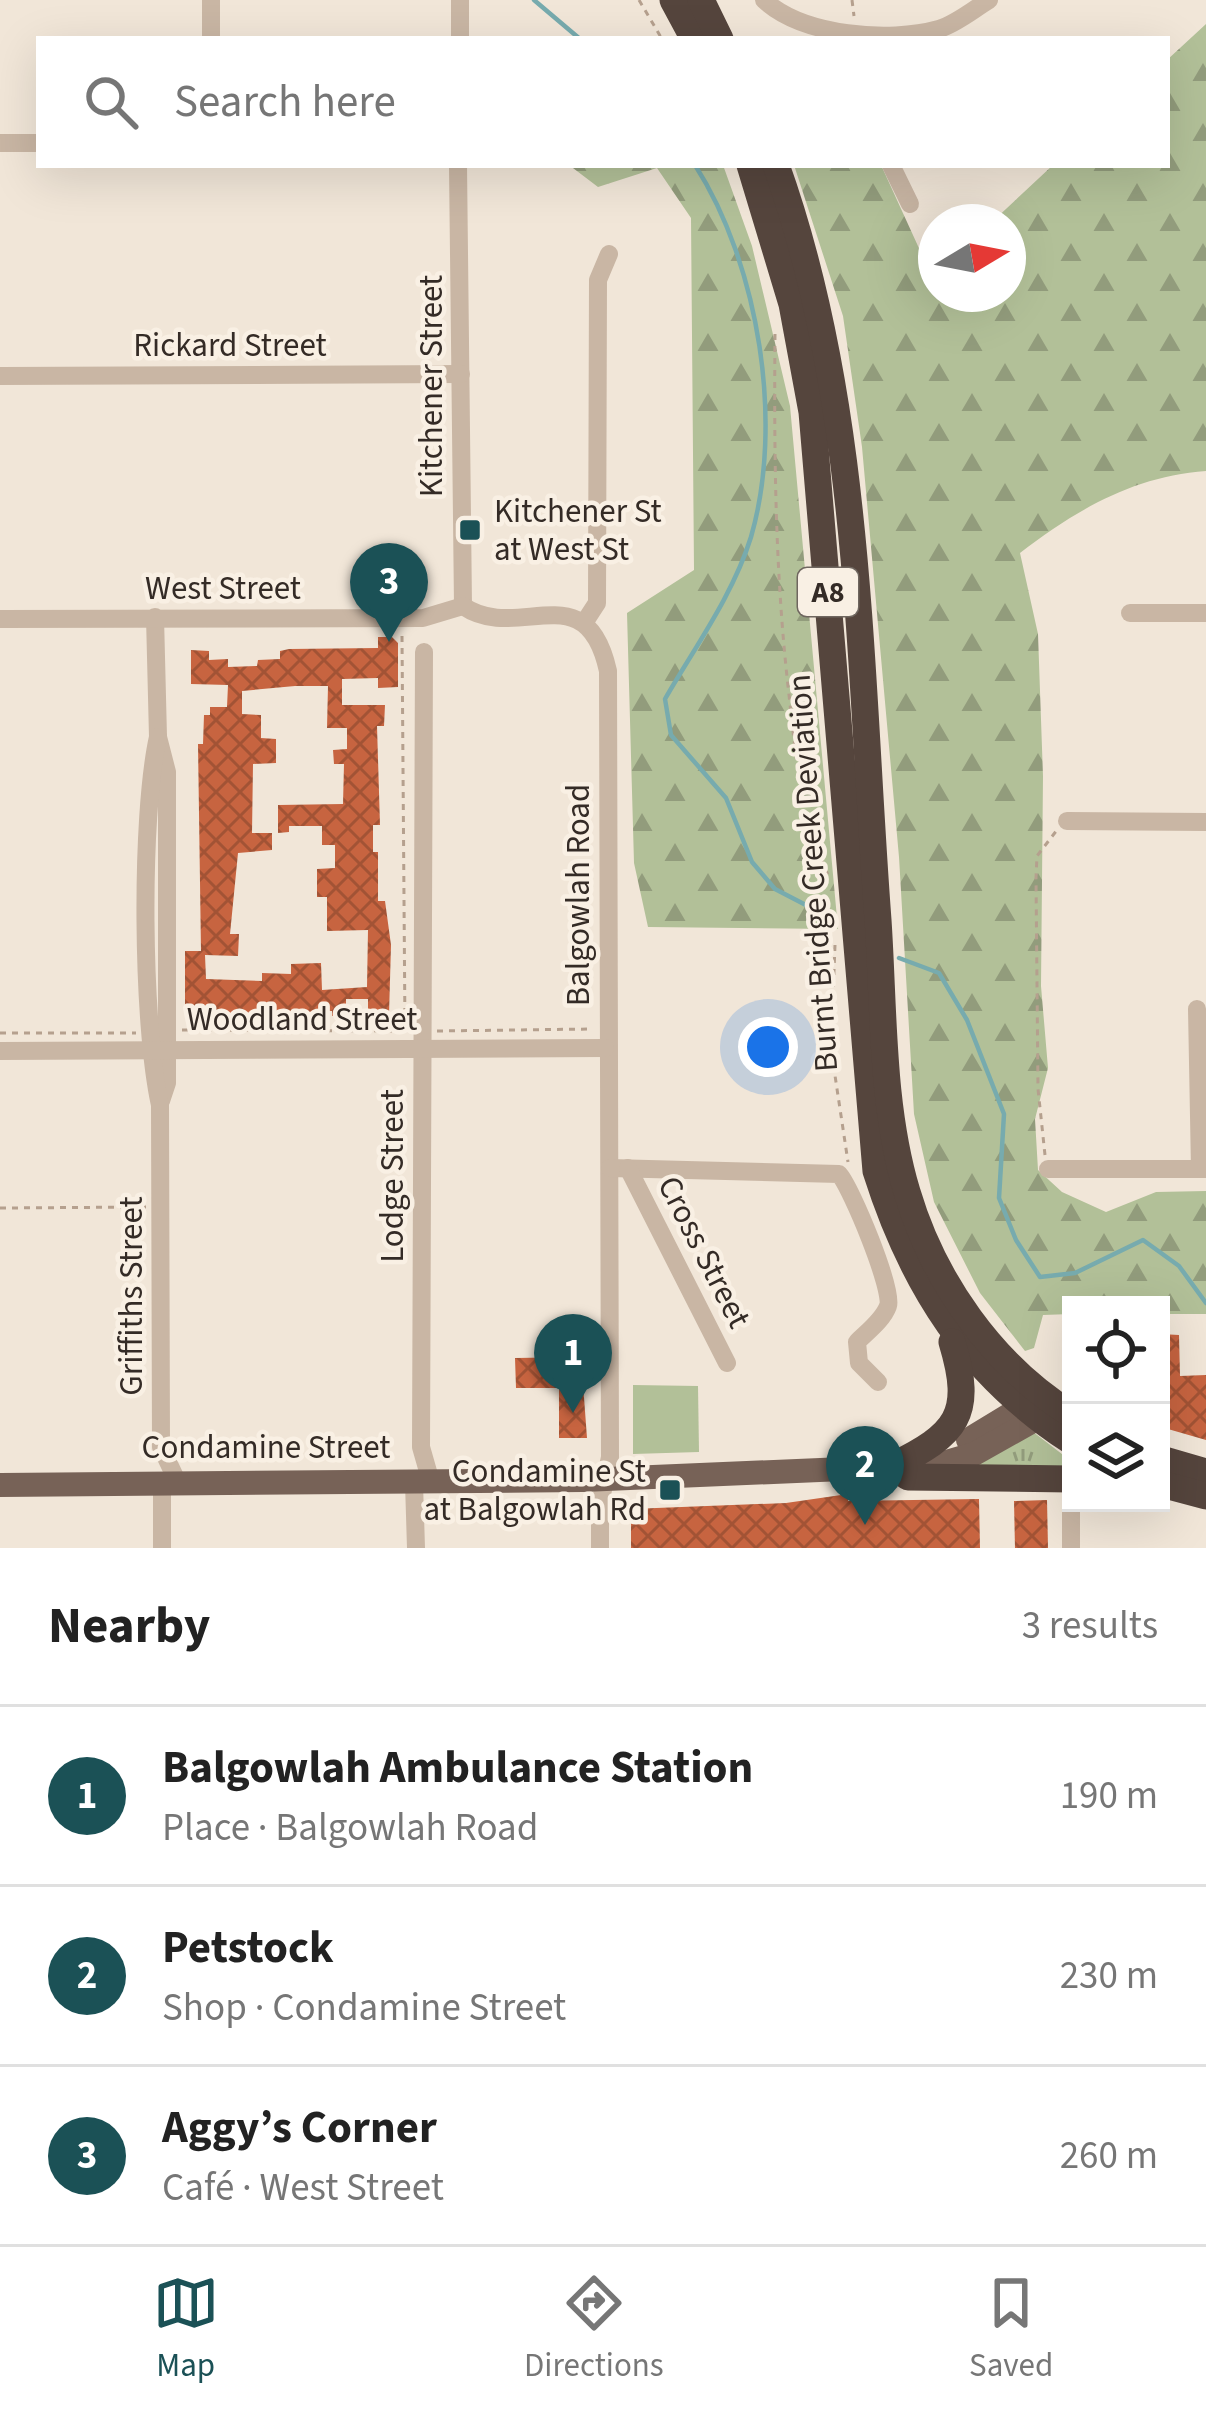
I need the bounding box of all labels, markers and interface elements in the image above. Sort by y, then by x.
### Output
search box [36,36,1170,168]
icon: search [78,69,144,135]
text: Search here [174,70,396,134]
north arrow [918,204,1026,312]
street label: Kitchener Street [408,275,455,497]
street label: Rickard Street [133,322,327,369]
place label: Kitchener St at West St [494,488,662,573]
marker: Kitchener St at West St [457,517,483,543]
pin: 3 [350,543,428,642]
street label: West Street [145,565,301,612]
road number: A8 [798,568,858,616]
street label: Burnt Bridge Creek Deviation [776,673,850,1073]
street label: Balgowlah Road [555,784,602,1006]
street label: Woodland Street [187,996,417,1043]
your location [738,1017,798,1077]
street label: Lodge Street [369,1089,416,1263]
street label: Cross Street [646,1168,762,1336]
street label: Griffiths Street [108,1196,155,1396]
map controls [1062,1296,1170,1512]
button: locate [1062,1296,1170,1404]
pin: 1 [534,1314,612,1413]
button: layers [1062,1404,1170,1512]
street label: Condamine Street [142,1424,390,1471]
pin: 2 [826,1426,904,1525]
place label: Condamine St at Balgowlah Rd [424,1448,646,1533]
marker: Condamine St at Balgowlah Rd [657,1477,683,1503]
text: Nearby [48,1590,210,1662]
text: 3 results [1022,1598,1158,1654]
text: Balgowlah Ambulance Station [162,1736,753,1800]
text: 1 [77,1768,97,1824]
text: 190 m [1060,1768,1158,1824]
text: Place · Balgowlah Road [162,1800,538,1856]
text: Petstock [162,1916,334,1980]
text: 2 [77,1948,97,2004]
text: 230 m [1060,1948,1158,2004]
text: Shop · Condamine Street [162,1980,566,2036]
text: Aggy’s Corner [162,2096,437,2160]
text: 3 [77,2128,97,2184]
text: 260 m [1060,2128,1158,2184]
text: Café · West Street [162,2160,444,2216]
tab: Map [153,2270,219,2389]
tab: Directions [524,2270,664,2389]
tab: Saved [969,2270,1053,2389]

